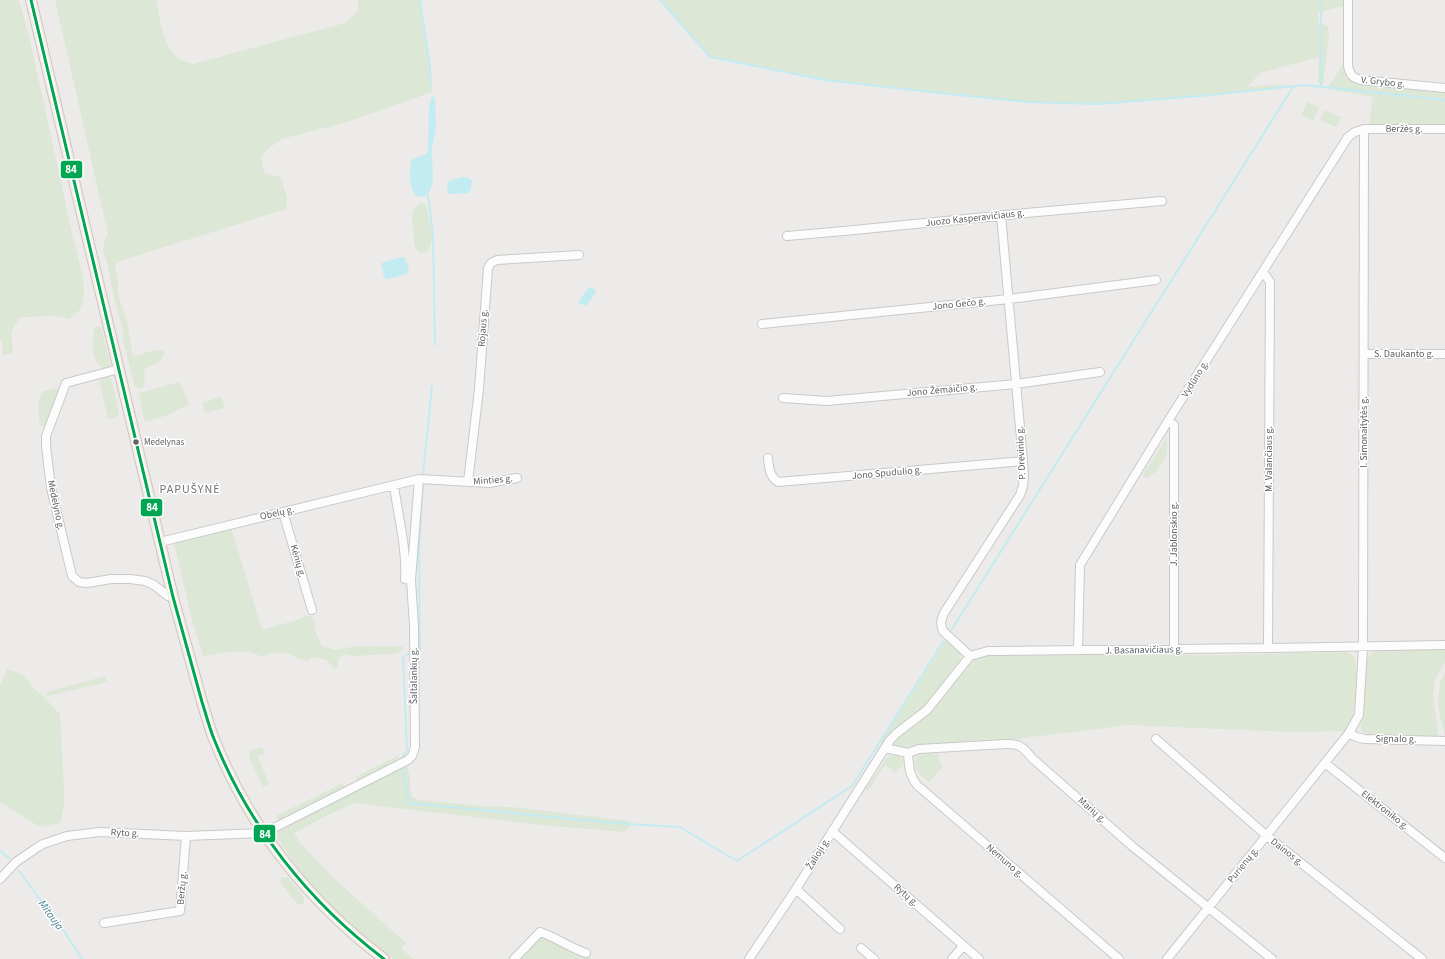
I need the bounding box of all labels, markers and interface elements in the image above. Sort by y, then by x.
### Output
street label: V. Grybo g. [1360,73,1406,91]
street label: Beržės g. [1385,122,1423,136]
line badge: 84 [60,160,83,179]
text: 84 [65,162,77,177]
street label: Juozo Kasperavičiaus g. [925,206,1025,230]
street label: Jono Gečo g. [932,294,986,314]
street label: Rojaus g. [475,309,491,347]
street label: S. Daukanto g. [1374,347,1434,361]
street label: Vydūno g. [1178,358,1212,400]
street label: Jono Žemaičio g. [906,380,978,400]
street label: I. Simonaitytės g. [1357,396,1371,468]
street label: P. Drevinio g. [1013,426,1029,480]
street label: M. Valančiaus g. [1262,426,1276,492]
place label: Medelynas [144,436,184,449]
marker: Medelynas [131,437,141,447]
street label: Jono Spudulio g. [851,463,923,483]
street label: Minties g. [473,471,513,489]
street label: Medelyno g. [44,479,68,531]
district label: PAPUŠYNĖ [159,481,221,498]
line badge: 84 [140,498,163,517]
text: 84 [146,500,158,515]
street label: Obelų g. [259,502,295,524]
street label: J. Jablonskio g. [1167,502,1181,566]
street label: Kėnių g. [287,543,309,579]
street label: J. Basanavičiaus g. [1105,642,1183,658]
street label: Šaltalankių g. [407,648,421,704]
street label: Signalo g. [1375,732,1417,746]
street label: Elektroniko g. [1358,787,1412,833]
street label: Marių g. [1075,794,1109,826]
line badge: 84 [253,824,276,843]
street label: Ryto g. [110,825,140,841]
text: 84 [259,827,271,842]
street label: Žalioji g. [803,835,833,873]
street label: Dainos g. [1268,835,1306,869]
street label: Nemuno g. [983,841,1027,881]
street label: Purienų g. [1224,844,1262,886]
street label: Beržų g. [174,871,190,905]
street label: Rytų g. [891,880,921,910]
water label: Mitauja [35,897,67,933]

